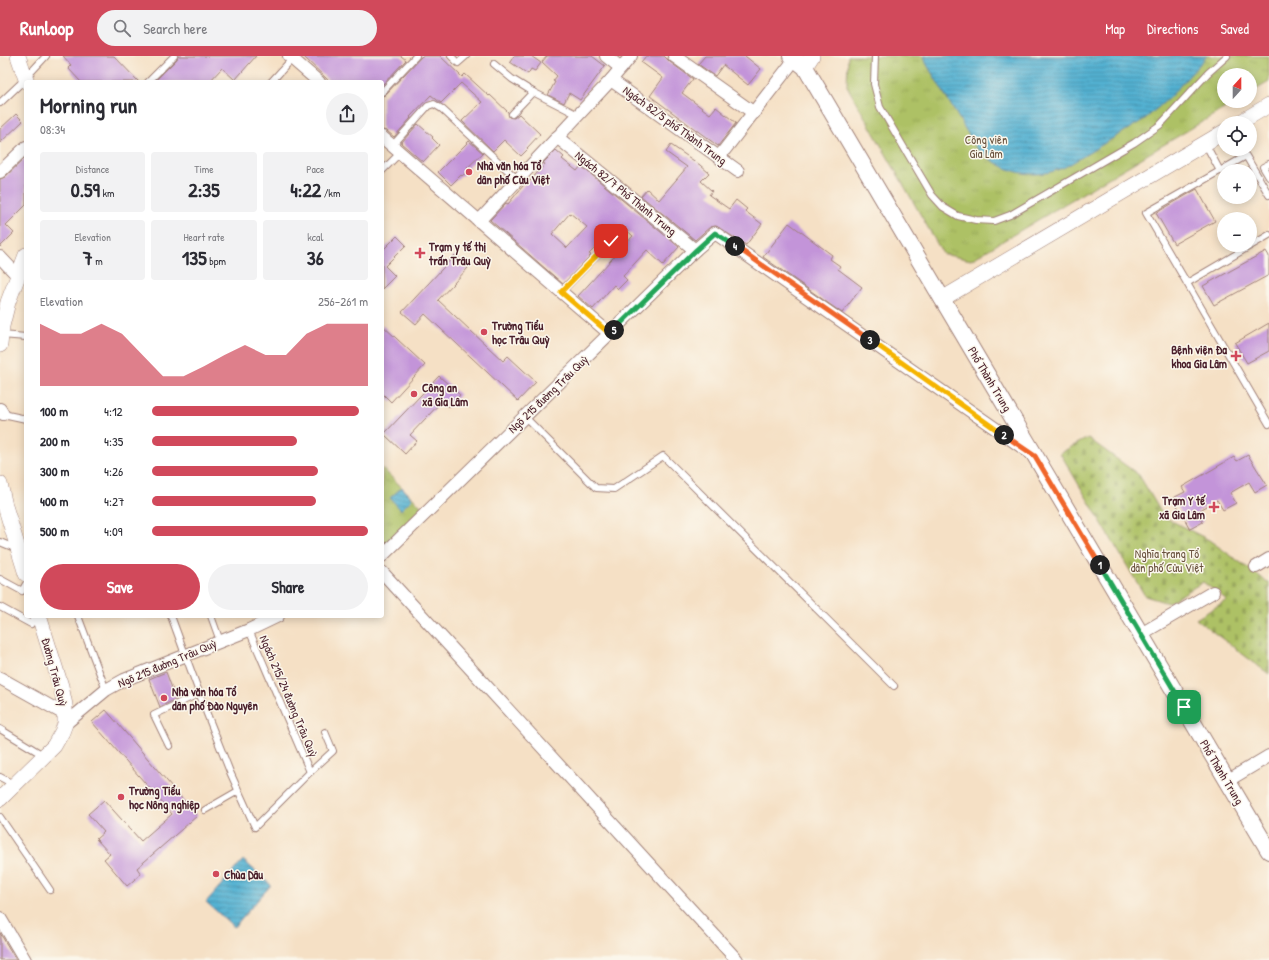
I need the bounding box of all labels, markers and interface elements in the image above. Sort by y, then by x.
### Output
search box [97,10,377,46]
text: Runloop [20,15,73,41]
icon: search [111,17,133,39]
text: Search here [143,18,207,39]
text: Map [1105,19,1125,38]
text: Directions [1147,19,1198,38]
text: Saved [1220,19,1249,38]
north arrow [1217,68,1257,108]
map controls [1217,68,1257,252]
street label: Ngách 82/5 phố Thành Trung [620,81,730,169]
text: Morning run [40,90,137,120]
button: share [326,93,368,135]
button: locate [1217,116,1257,156]
text: 08:34 [40,120,65,138]
park label: Công viên Gia Lâm [965,131,1007,162]
street label: Ngách 82/7 Phố Thành Trung [572,147,680,239]
place label: Nhà văn hóa Tổ dân phố Cửu Việt [477,157,550,189]
text: Distance [76,162,109,176]
text: Time [194,162,214,176]
text: Pace [306,162,324,176]
button: + [1217,164,1257,204]
marker: Nhà văn hóa Tổ dân phố Cửu Việt [464,167,474,177]
text: 0.59 [71,176,100,203]
text: 2:35 [188,176,220,203]
text: 4:22 [290,176,321,203]
text: km [100,186,114,200]
text: /km [321,186,340,200]
button: − [1217,212,1257,252]
pin [594,224,628,258]
text: Elevation [74,230,111,244]
text: Heart rate [183,230,225,244]
text: kcal [307,230,323,244]
icon: check [600,230,622,252]
pin: 4 [725,236,745,256]
place label: Trạm y tế thị trấn Trâu Quỳ [428,238,491,270]
text: 4 [733,239,737,253]
text: 7 [83,244,93,271]
text: 135 [182,244,207,271]
text: 36 [307,244,324,271]
marker: Trạm y tế thị trấn Trâu Quỳ [414,247,426,259]
text: m [93,254,103,268]
text: bpm [207,254,226,268]
text: Elevation [40,292,83,310]
text: 256–261 m [318,292,368,310]
place label: Trường Tiểu học Trâu Quỳ [491,317,550,349]
pin: 5 [604,320,624,340]
text: 5 [612,323,616,337]
marker: Trường Tiểu học Trâu Quỳ [479,327,489,337]
pin: 3 [860,330,880,350]
text: 3 [868,333,872,347]
place label: Bệnh viện Đa khoa Gia Lâm [1171,341,1227,372]
street label: Phố Thành Trung [964,343,1016,415]
marker: Bệnh viện Đa khoa Gia Lâm [1230,350,1242,362]
street label: Ngõ 215 đường Trâu Quỳ [504,351,592,437]
place label: Công an xã Gia Lâm [422,379,468,410]
marker: Công an xã Gia Lâm [409,389,419,399]
text: 100 m [40,402,68,420]
text: 4:12 [104,402,123,420]
pin: 2 [994,425,1014,445]
text: 2 [1001,428,1007,442]
text: 200 m [40,432,70,450]
text: 4:35 [104,432,123,450]
text: 300 m [40,462,69,480]
text: 4:26 [104,462,123,480]
text: 400 m [40,492,68,510]
text: 4:27 [104,492,124,510]
place label: Trạm Y tế xã Gia Lâm [1159,492,1206,523]
marker: Trạm Y tế xã Gia Lâm [1208,501,1220,513]
text: 500 m [40,522,69,540]
text: 4:09 [104,522,123,540]
park label: Nghĩa trang Tổ dân phố Cửu Việt [1131,545,1204,576]
pin: 1 [1090,555,1110,575]
text: 1 [1098,558,1102,572]
button: Save [40,564,200,610]
button: Share [208,564,368,610]
street label: Ngách 215/24 đường Trâu Quỳ [256,633,322,759]
street label: Ngõ 215 đường Trâu Quỳ [115,634,219,692]
street label: Đường Trâu Quỳ [38,636,72,708]
place label: Nhà văn hóa Tổ dân phố Đào Nguyên [172,683,259,715]
pin [1167,690,1201,724]
marker: Nhà văn hóa Tổ dân phố Đào Nguyên [159,693,169,703]
icon: arrive [1173,696,1195,718]
street label: Phố Thành Trung [1196,736,1248,808]
place label: Trường Tiểu học Nông nghiệp [128,782,200,814]
marker: Trường Tiểu học Nông nghiệp [116,792,126,802]
place label: Chùa Dâu [224,866,263,883]
marker: Chùa Dâu [211,869,221,879]

